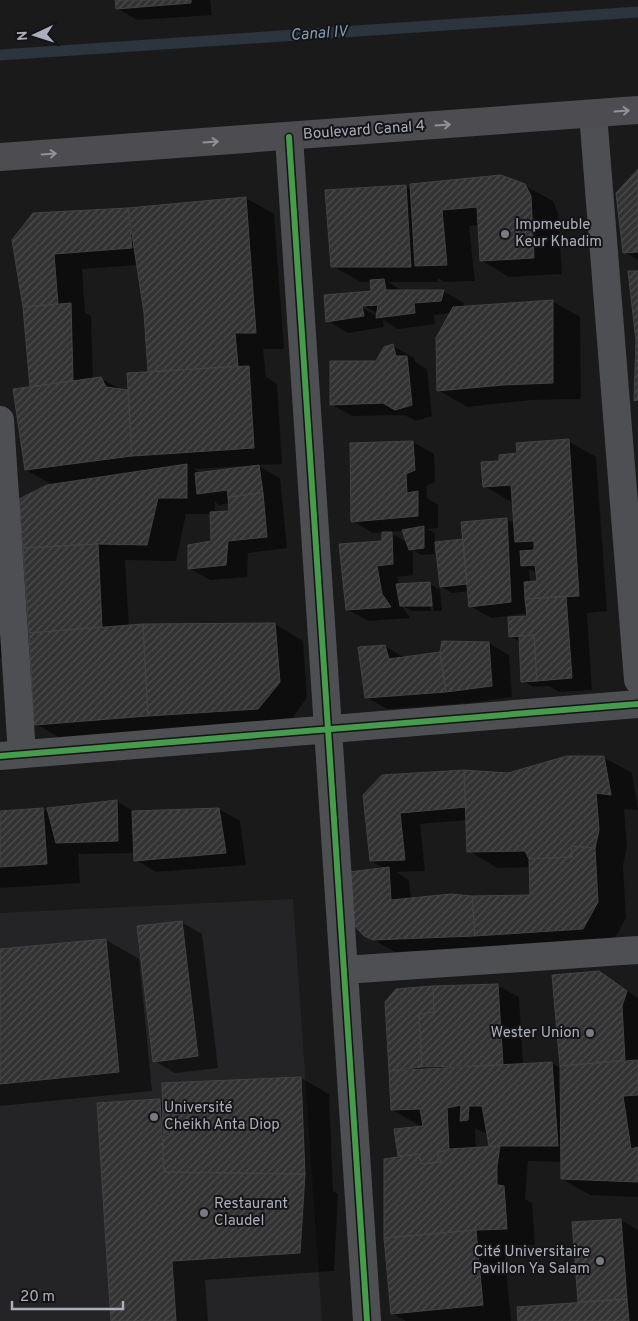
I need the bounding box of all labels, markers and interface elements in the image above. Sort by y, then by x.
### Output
north arrow [10,10,60,60]
water label: Canal IV [290,22,350,46]
text: N [15,30,32,41]
one-way arrow [614,107,630,116]
street label: Boulevard Canal 4 [302,117,426,145]
one-way arrow [434,120,450,130]
one-way arrow [202,138,218,147]
one-way arrow [40,149,56,159]
place label: Impmeuble Keur Khadim [515,216,602,252]
marker: Impmeuble Keur Khadim [499,228,511,240]
place label: Wester Union [490,1024,580,1043]
marker: Wester Union [584,1027,596,1039]
place label: Université Cheikh Anta Diop [164,1099,280,1135]
marker: Université Cheikh Anta Diop [148,1111,160,1123]
place label: Restaurant Claudel [214,1195,288,1231]
marker: Restaurant Claudel [198,1207,210,1219]
place label: Cité Universitaire Pavillon Ya Salam [472,1243,590,1279]
marker: Cité Universitaire Pavillon Ya Salam [594,1255,606,1267]
scale bar [12,1278,124,1310]
text: 20 m [20,1288,55,1307]

